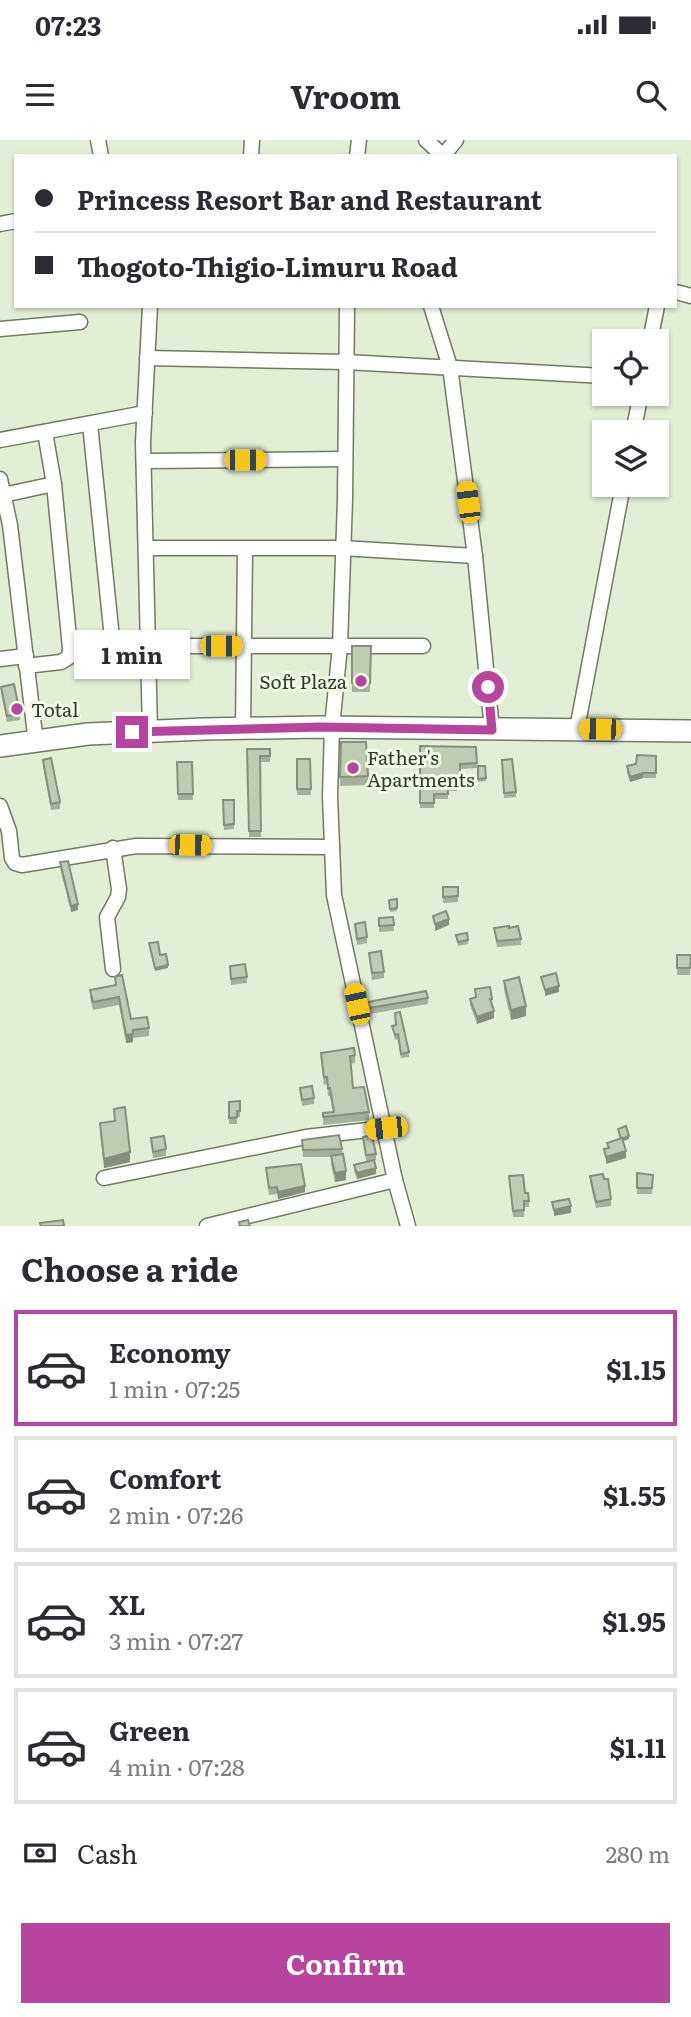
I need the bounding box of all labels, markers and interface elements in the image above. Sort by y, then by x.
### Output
text: 07:23 [35,5,101,44]
text: Vroom [290,71,401,119]
icon: menu [21,76,59,114]
icon: search [632,76,670,114]
text: Princess Resort Bar and Restaurant [77,179,542,218]
text: Thogoto-Thigio-Limuru Road [77,246,458,285]
map controls [592,329,669,497]
button: locate [592,329,669,406]
button: layers [592,420,669,497]
car [225,450,267,471]
car [456,480,481,524]
callout: 1 min [74,630,190,680]
car [201,636,243,657]
text: 1 min [101,637,163,671]
place label: Soft Plaza [259,667,348,695]
route start [472,671,504,703]
marker: Soft Plaza [353,673,369,689]
place label: Total [31,695,79,723]
marker: Total [9,701,25,717]
route end [116,716,148,748]
car [579,718,622,740]
place label: Father's Apartments [367,743,475,793]
marker: Father's Apartments [345,760,361,776]
car [169,834,212,856]
car [343,981,372,1027]
car [365,1115,408,1141]
text: Choose a ride [21,1244,238,1292]
text: Economy [109,1332,231,1371]
icon: car [25,1337,88,1400]
text: $1.15 [606,1349,666,1388]
text: 1 min · 07:25 [109,1371,240,1405]
text: Comfort [109,1458,221,1497]
icon: car [25,1463,88,1526]
text: $1.55 [603,1475,666,1514]
text: 2 min · 07:26 [109,1497,243,1531]
text: XL [109,1584,146,1623]
icon: car [25,1589,88,1652]
text: $1.95 [602,1601,666,1640]
text: 3 min · 07:27 [109,1623,243,1657]
text: Green [109,1710,190,1749]
icon: car [25,1715,88,1778]
text: $1.11 [610,1727,666,1766]
text: 4 min · 07:28 [109,1749,245,1783]
text: Cash [77,1833,138,1872]
icon: cash [21,1834,59,1872]
text: 280 m [605,1836,670,1870]
button: Confirm [21,1923,670,2003]

